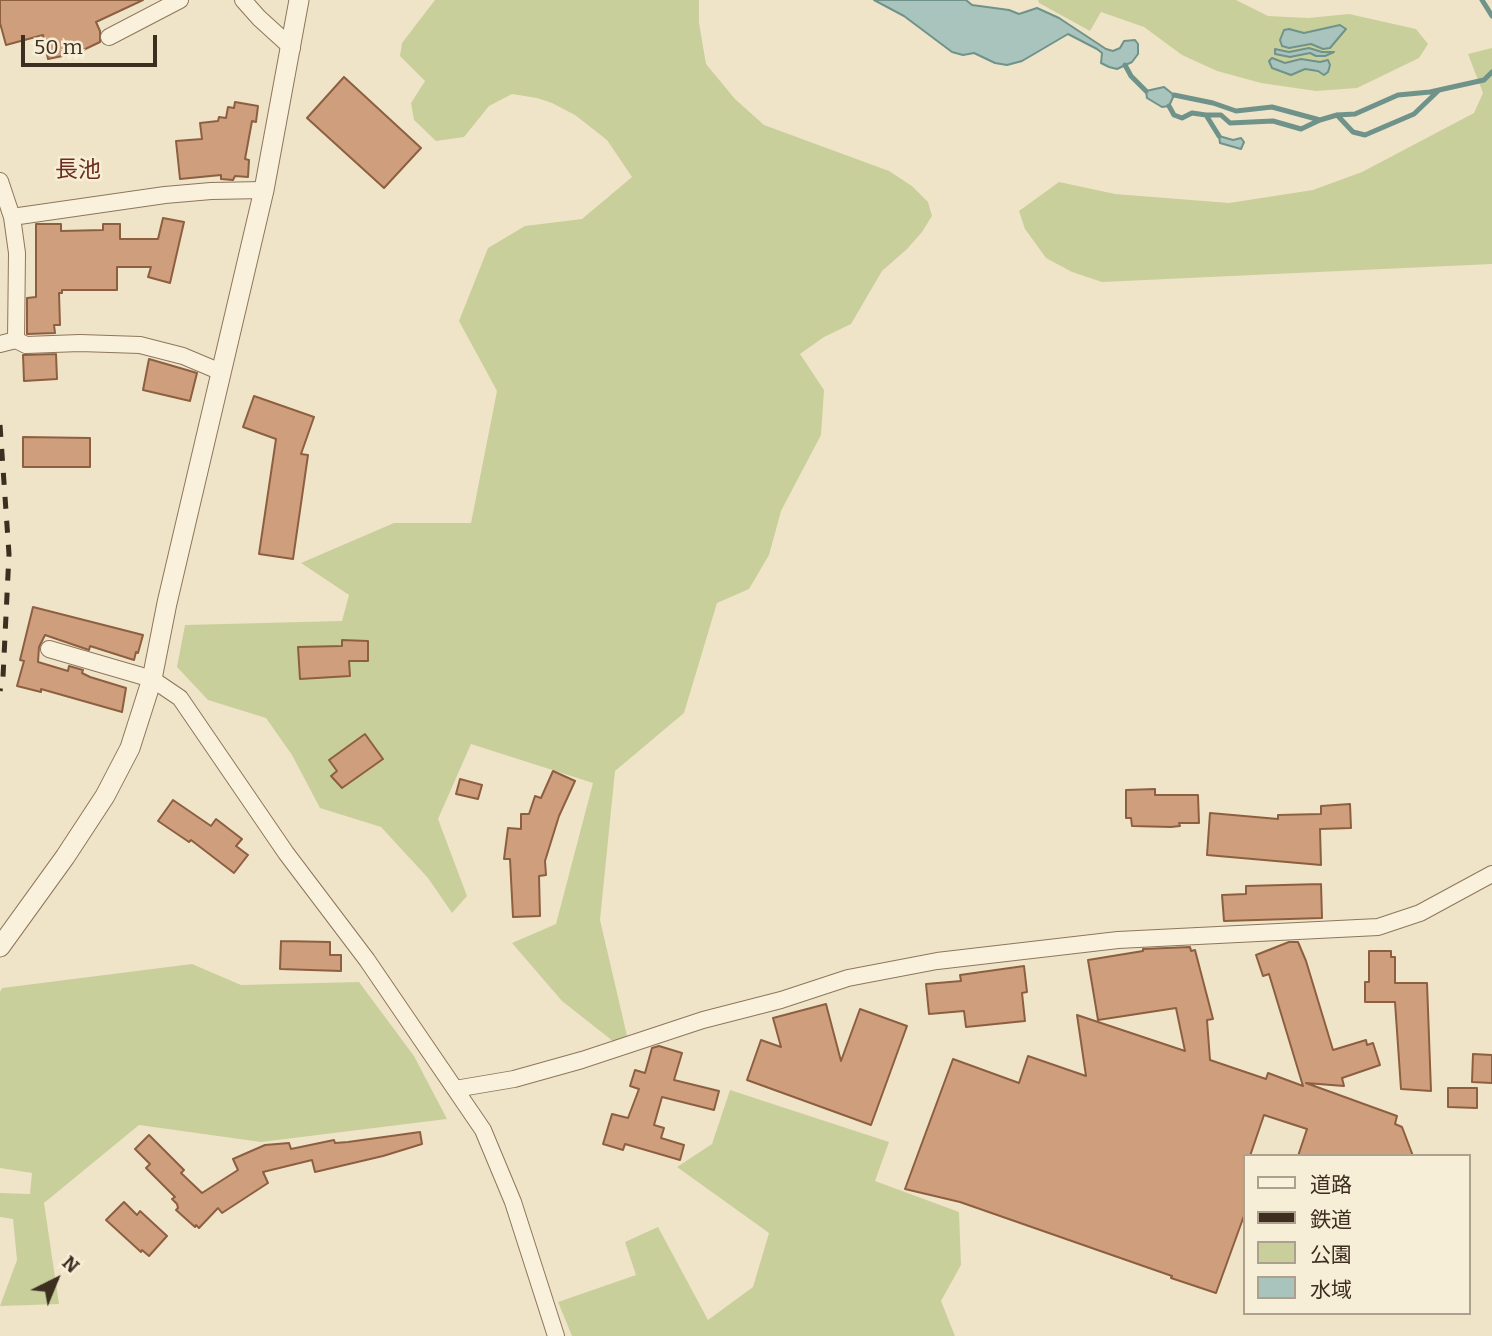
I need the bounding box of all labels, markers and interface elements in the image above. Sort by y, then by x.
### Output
scale bar [24,21,161,65]
text: 50 m [34,34,83,60]
district label: 長池 [55,157,101,185]
legend [1244,1154,1471,1315]
text: 道路 [1310,1172,1352,1198]
text: 鉄道 [1310,1207,1352,1233]
text: 公園 [1310,1242,1352,1268]
north arrow [21,1245,91,1315]
text: N [57,1251,84,1278]
text: 水域 [1310,1277,1352,1303]

